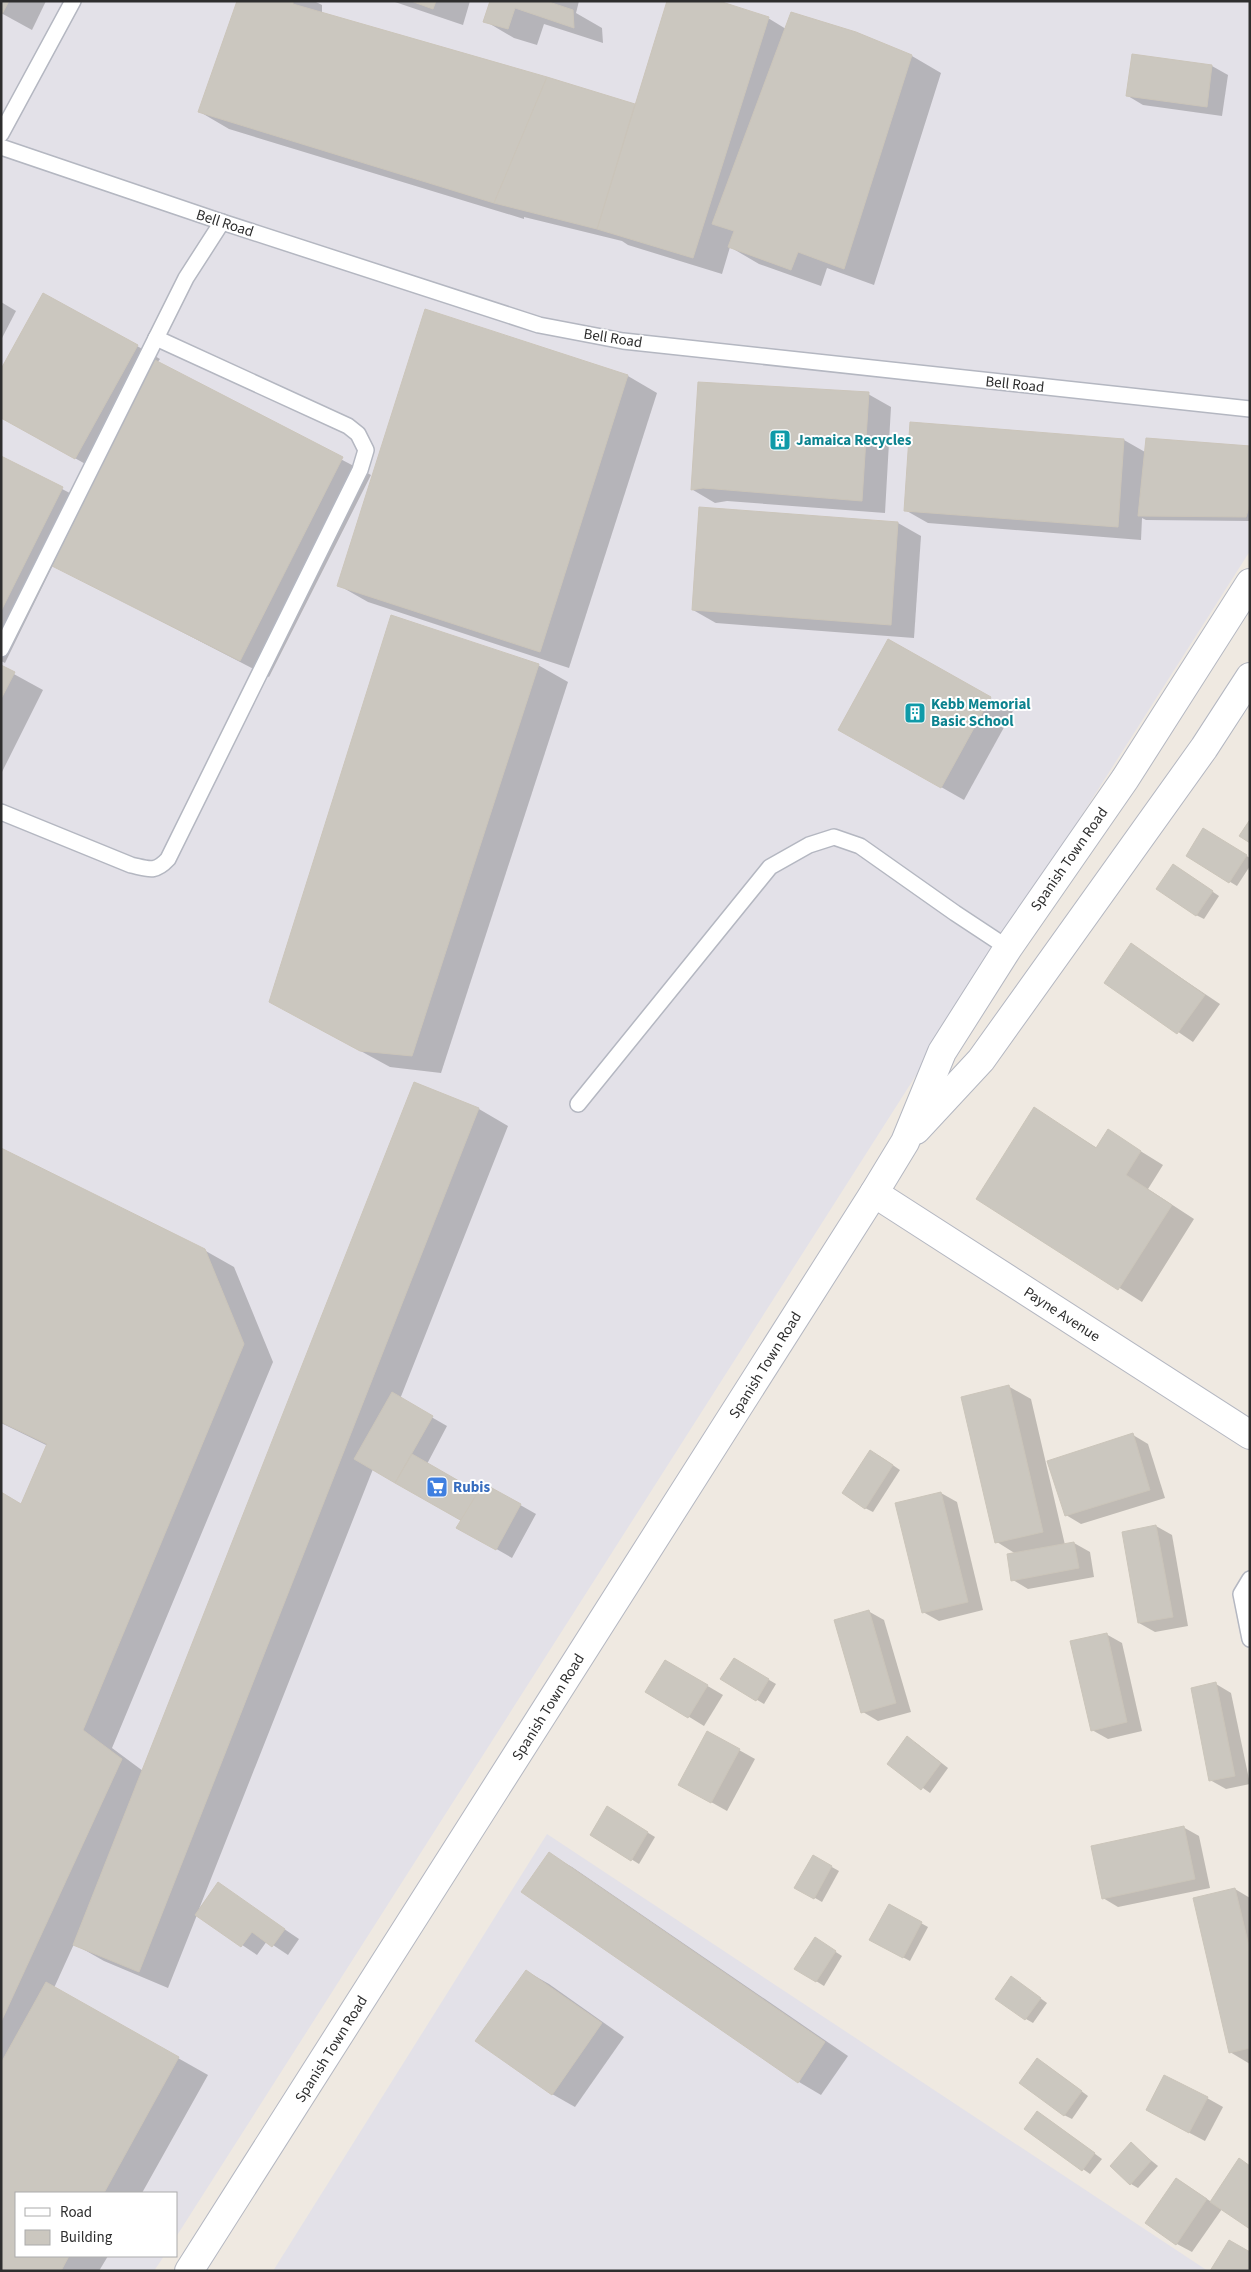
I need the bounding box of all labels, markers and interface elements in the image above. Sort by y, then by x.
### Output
street label: Bell Road [193,204,256,243]
street label: Bell Road [582,323,644,353]
street label: Bell Road [984,371,1045,398]
building icon: Jamaica Recycles [768,428,792,452]
place label: Jamaica Recycles [796,430,912,451]
place label: Kebb Memorial Basic School [931,694,1031,732]
building icon: Kebb Memorial Basic School [903,701,927,725]
street label: Spanish Town Road [1026,803,1113,915]
street label: Payne Avenue [1019,1282,1104,1347]
street label: Spanish Town Road [724,1308,807,1423]
supermarket icon: Rubis [425,1475,449,1499]
place label: Rubis [453,1477,490,1498]
street label: Spanish Town Road [507,1650,590,1765]
street label: Spanish Town Road [290,1992,373,2107]
legend [15,2192,178,2257]
text: Road [60,2202,92,2223]
text: Building [60,2227,113,2248]

